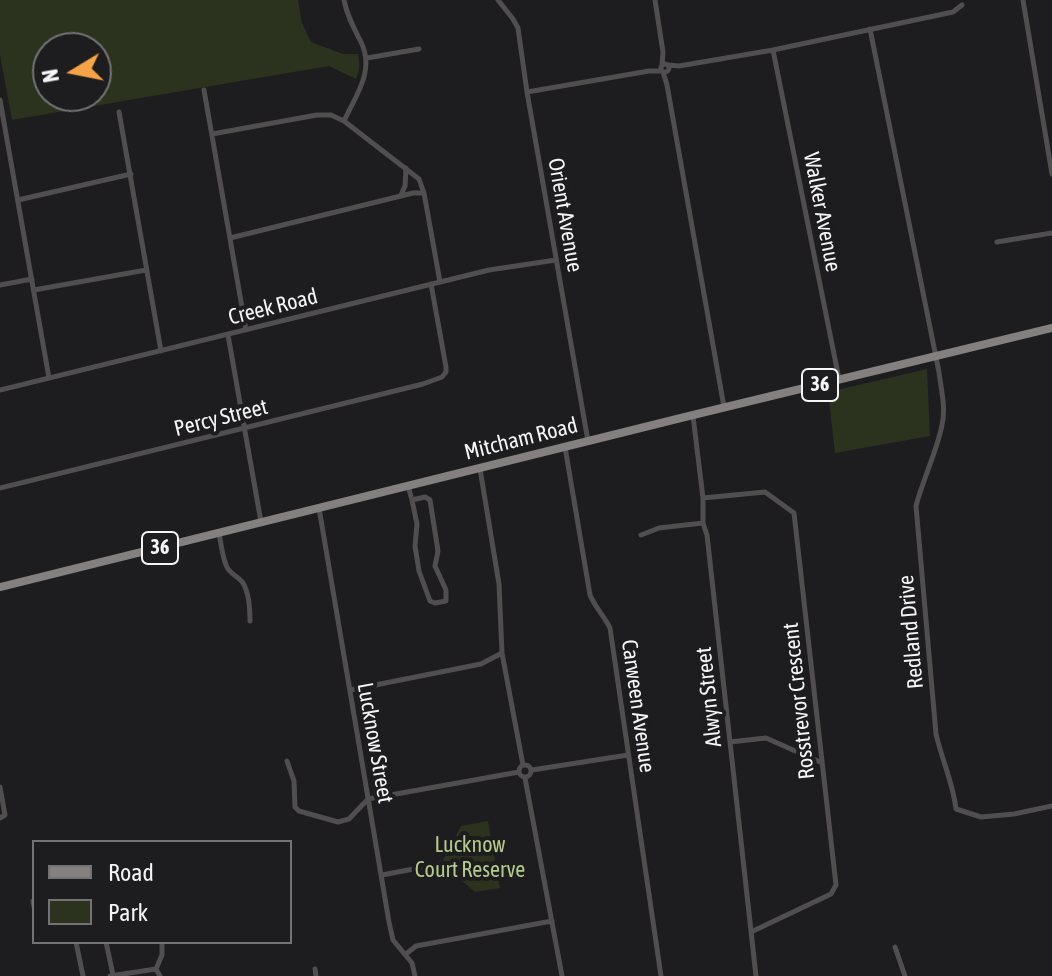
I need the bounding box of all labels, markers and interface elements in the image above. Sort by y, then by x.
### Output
north arrow [32,32,112,112]
text: N [36,67,64,84]
street label: Walker Avenue [798,150,846,274]
street label: Orient Avenue [542,156,588,274]
street label: Creek Road [226,283,320,331]
road number: 36 [802,369,838,401]
street label: Percy Street [171,394,271,442]
street label: Mitcham Road [462,412,580,466]
road number: 36 [142,532,178,564]
street label: Redland Drive [893,574,929,690]
street label: Rosstrevor Crescent [778,621,820,781]
street label: Carween Avenue [616,638,660,774]
street label: Alwyn Street [691,646,727,748]
street label: Lucknow Street [351,681,399,805]
park label: Lucknow Court Reserve [415,832,525,884]
legend [32,840,292,944]
text: Road [108,859,154,886]
text: Park [108,899,148,926]

